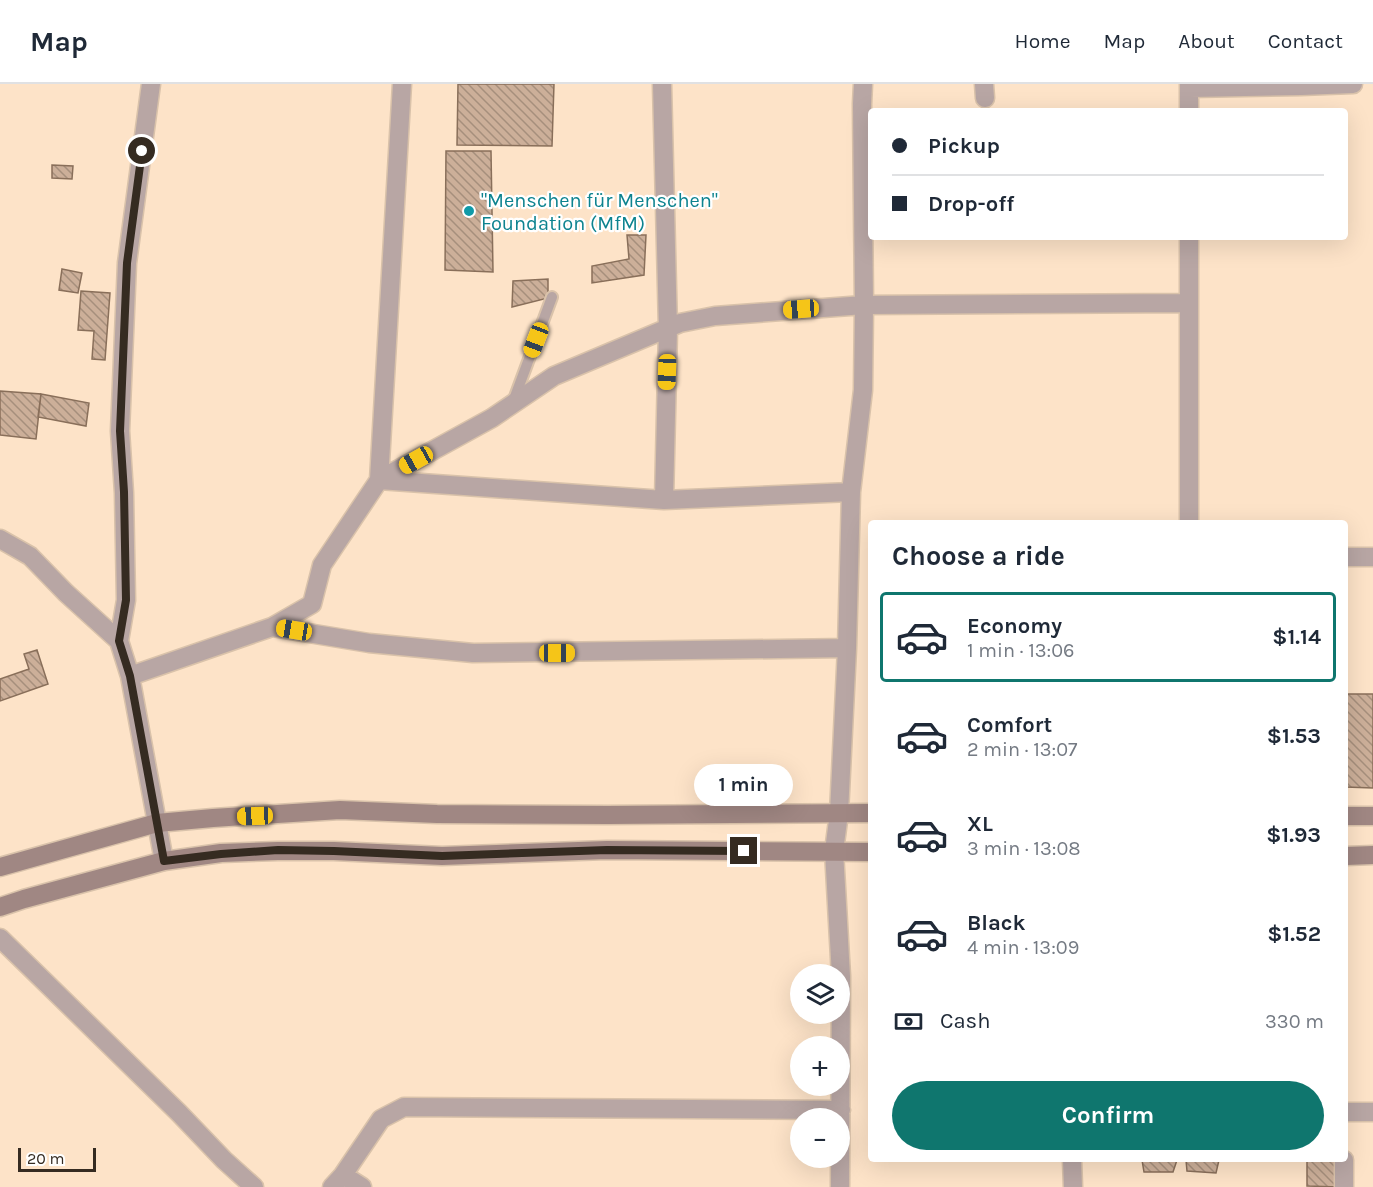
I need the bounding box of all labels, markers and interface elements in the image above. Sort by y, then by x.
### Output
text: Map [30,25,88,58]
text: Home [1015,29,1071,53]
text: Map [1104,29,1145,53]
text: About [1178,29,1235,53]
text: Contact [1268,29,1343,53]
text: Pickup [928,133,1000,159]
route start [128,137,155,164]
place label: "Menschen für Menschen" Foundation (MfM) [481,189,718,235]
text: Drop-off [928,191,1014,217]
marker: "Menschen für Menschen" Foundation (MfM) [462,204,476,218]
car [782,299,820,319]
car [521,320,551,360]
car [657,354,677,390]
car [396,443,436,477]
text: Choose a ride [892,540,1065,572]
icon: car [895,610,949,664]
text: Economy [967,613,1062,639]
car [275,618,313,642]
text: $1.14 [1272,624,1321,650]
text: 1 min · 13:06 [967,639,1075,662]
car [539,644,575,662]
icon: car [895,709,949,763]
text: Comfort [967,712,1052,738]
text: $1.53 [1267,723,1321,749]
text: 2 min · 13:07 [967,738,1077,761]
callout: 1 min [694,764,794,806]
text: 1 min [718,773,769,796]
car [237,806,273,826]
icon: car [895,808,949,862]
text: XL [967,811,993,837]
text: $1.93 [1266,822,1321,848]
route end [730,837,757,864]
text: 3 min · 13:08 [967,837,1081,860]
icon: car [895,907,949,961]
text: Black [967,910,1026,936]
text: $1.52 [1267,921,1321,947]
text: 4 min · 13:09 [967,936,1079,959]
map controls [790,964,850,1168]
button: layers [790,964,850,1024]
icon: cash [892,1005,925,1038]
text: Cash [940,1008,990,1034]
text: 330 m [1265,1010,1324,1033]
button: + [790,1036,850,1096]
button: Confirm [892,1081,1324,1150]
button: − [790,1108,850,1168]
scale bar [18,1145,96,1172]
text: 20 m [27,1149,65,1168]

